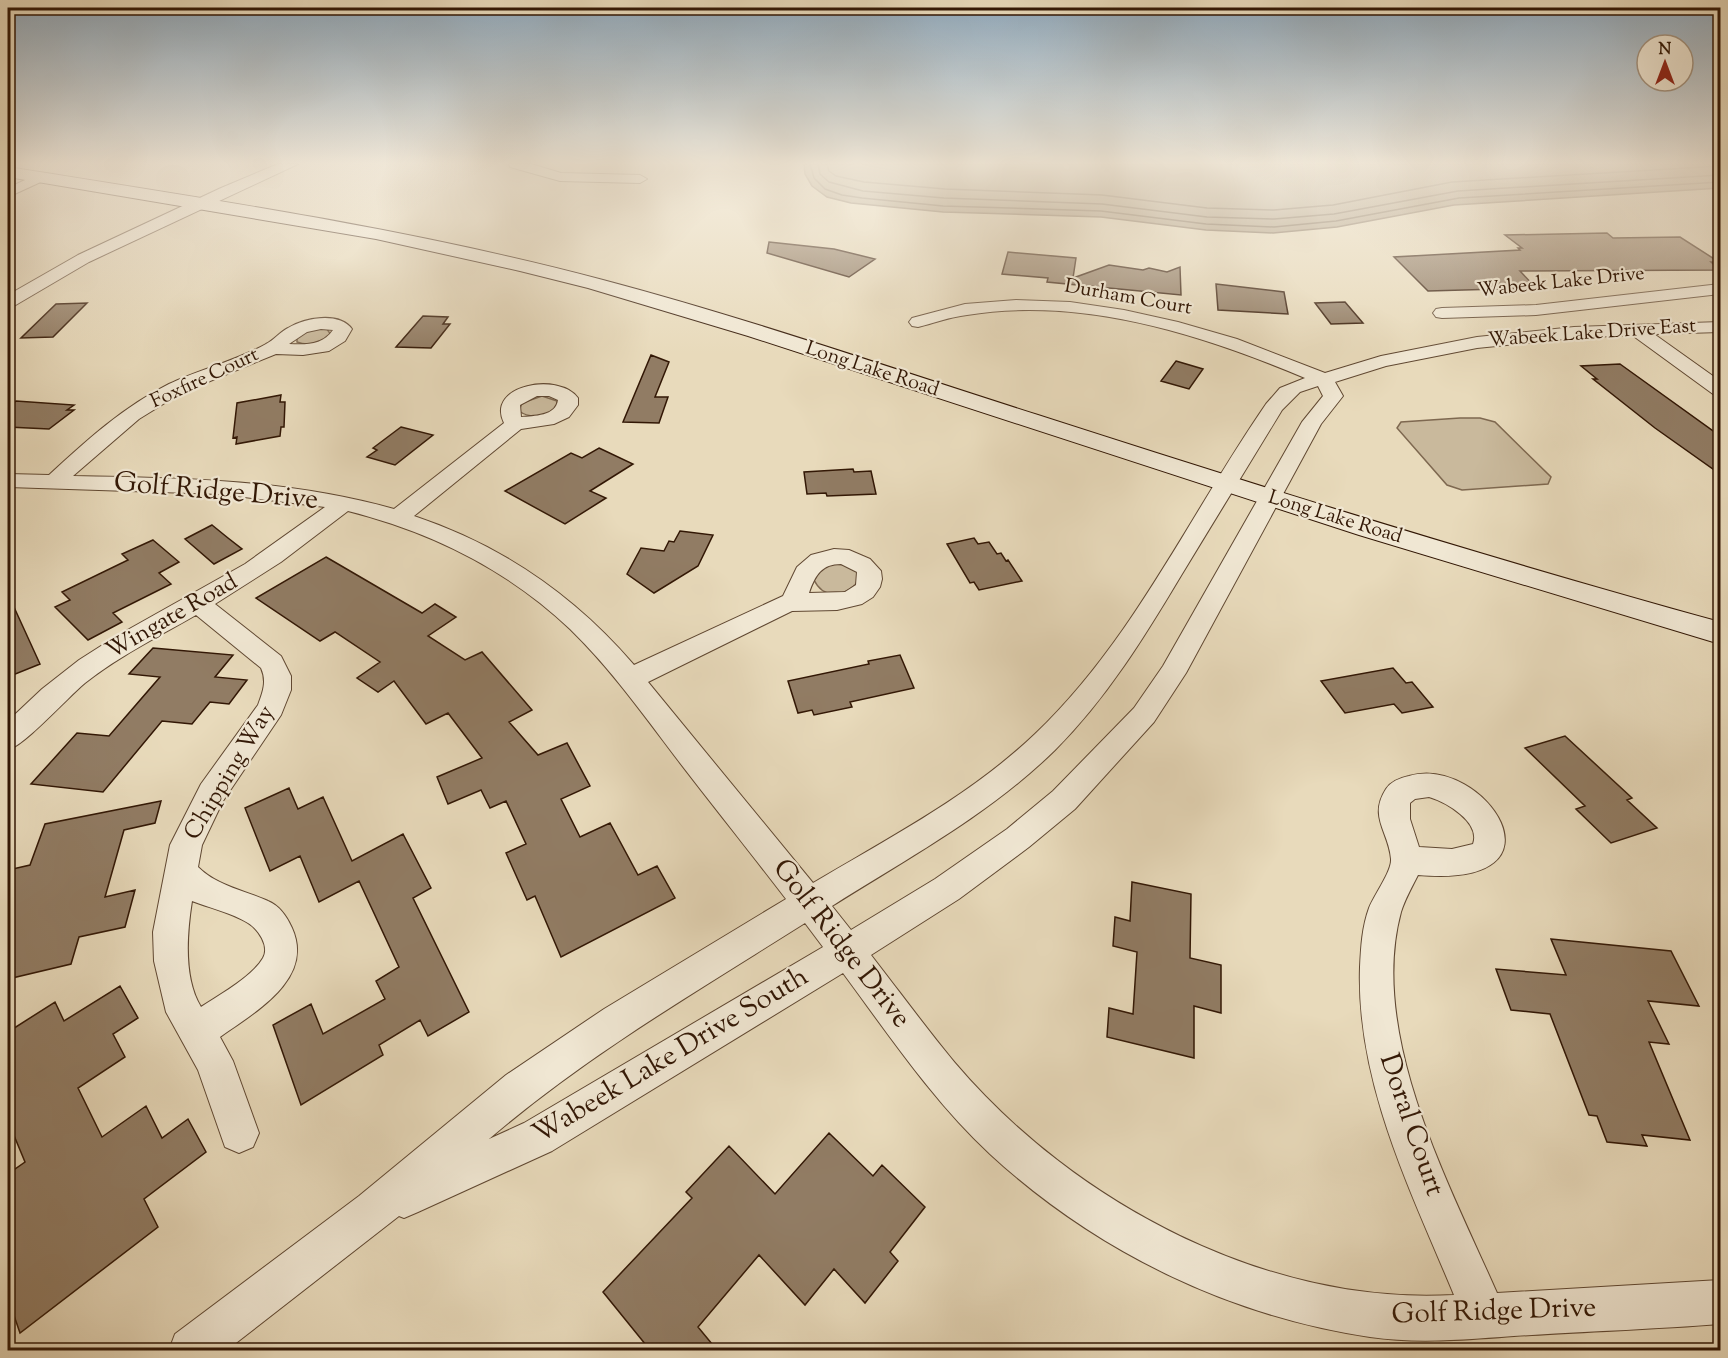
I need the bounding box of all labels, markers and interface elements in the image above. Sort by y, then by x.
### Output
north arrow [1635,33,1695,93]
text: N [1659,39,1672,62]
street label: Wabeek Lake Drive [1476,260,1646,306]
street label: Durham Court [1062,273,1194,323]
street label: Wabeek Lake Drive East [1487,312,1697,356]
street label: Long Lake Road [801,335,943,405]
street label: Foxfire Court [146,341,264,417]
street label: Golf Ridge Drive [112,463,320,521]
street label: Long Lake Road [1264,484,1406,552]
street label: Wingate Road [100,565,245,668]
street label: Chipping Way [176,699,284,847]
street label: Golf Ridge Drive [762,851,920,1037]
street label: Wabeek Lake Drive South [525,958,817,1154]
street label: Doral Court [1368,1049,1454,1202]
street label: Golf Ridge Drive [1391,1288,1597,1336]

